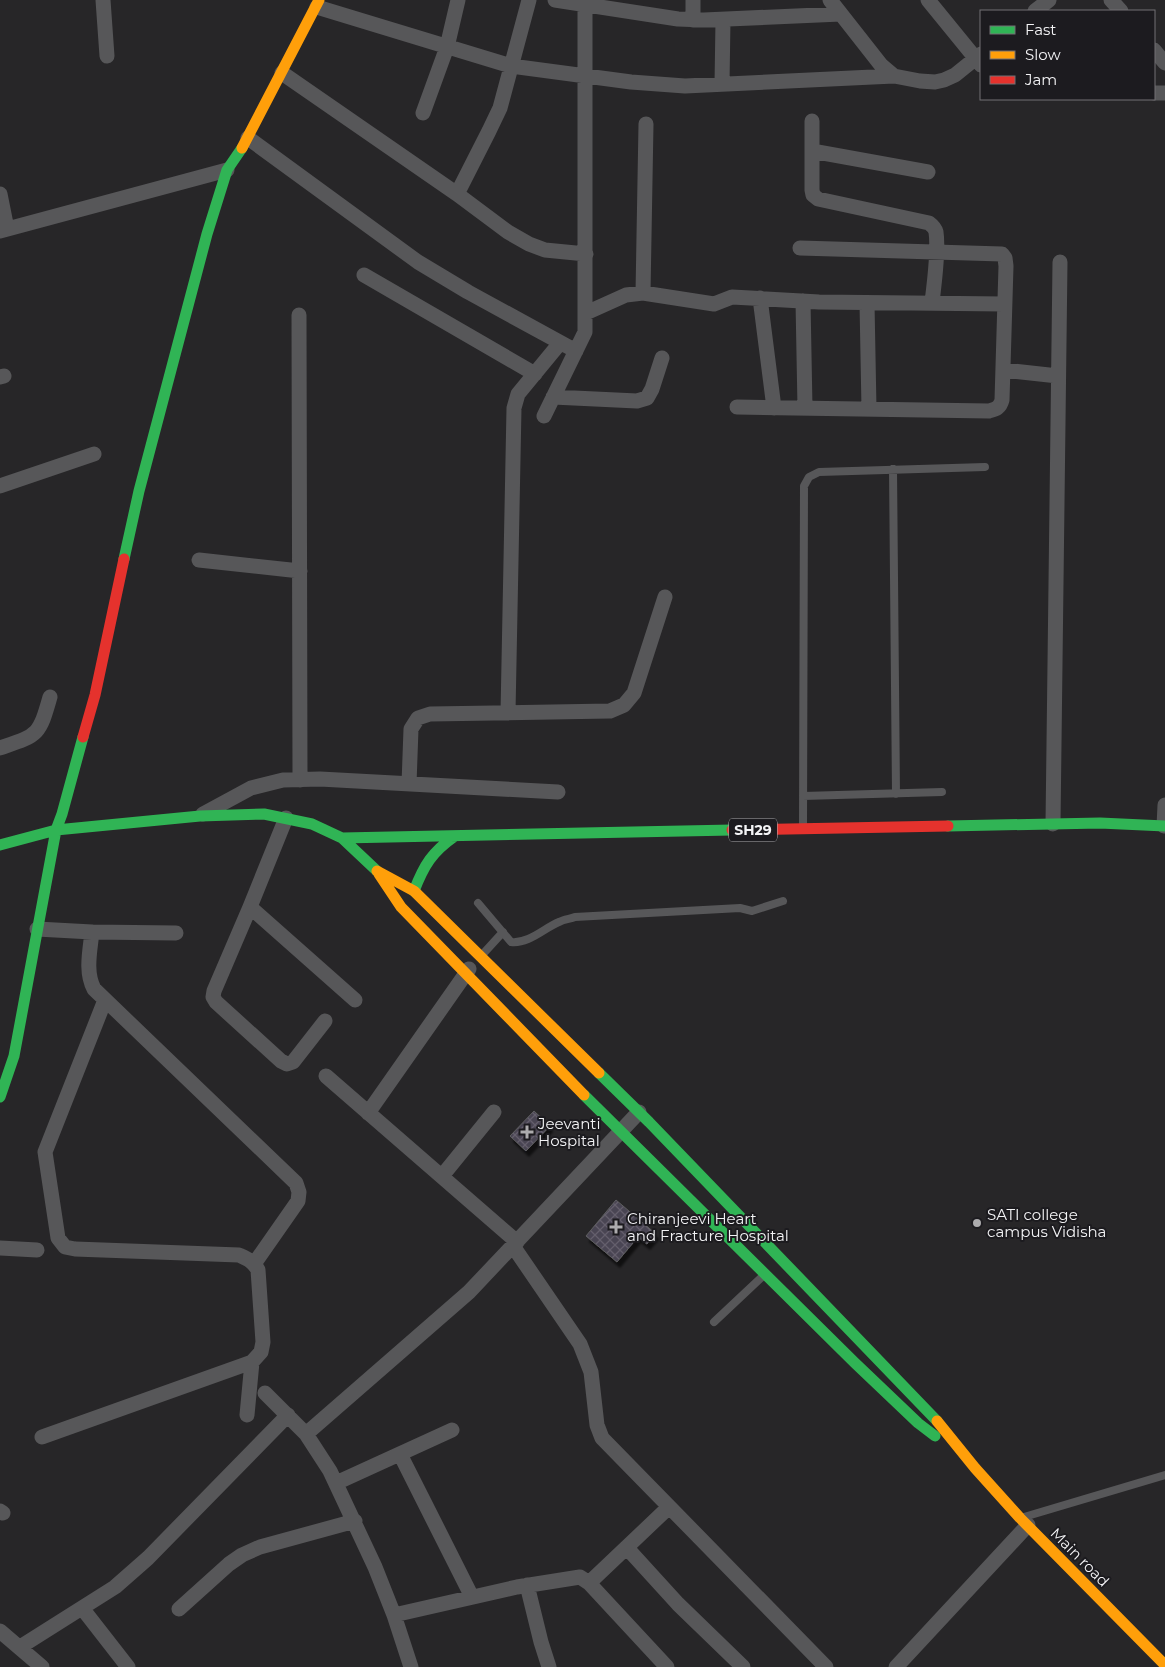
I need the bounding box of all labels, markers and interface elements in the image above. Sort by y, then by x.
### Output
legend [980,10,1155,100]
text: Fast [1025,20,1056,39]
text: Slow [1025,45,1061,64]
text: Jam [1024,70,1057,89]
road number: SH29 [729,818,777,842]
place label: Jeevanti Hospital [537,1114,600,1150]
marker: Jeevanti Hospital [520,1125,534,1139]
place label: SATI college campus Vidisha [987,1205,1106,1241]
place label: Chiranjeevi Heart and Fracture Hospital [627,1209,789,1245]
marker: SATI college campus Vidisha [971,1217,983,1229]
marker: Chiranjeevi Heart and Fracture Hospital [609,1220,623,1234]
street label: Main road [1047,1524,1113,1590]

